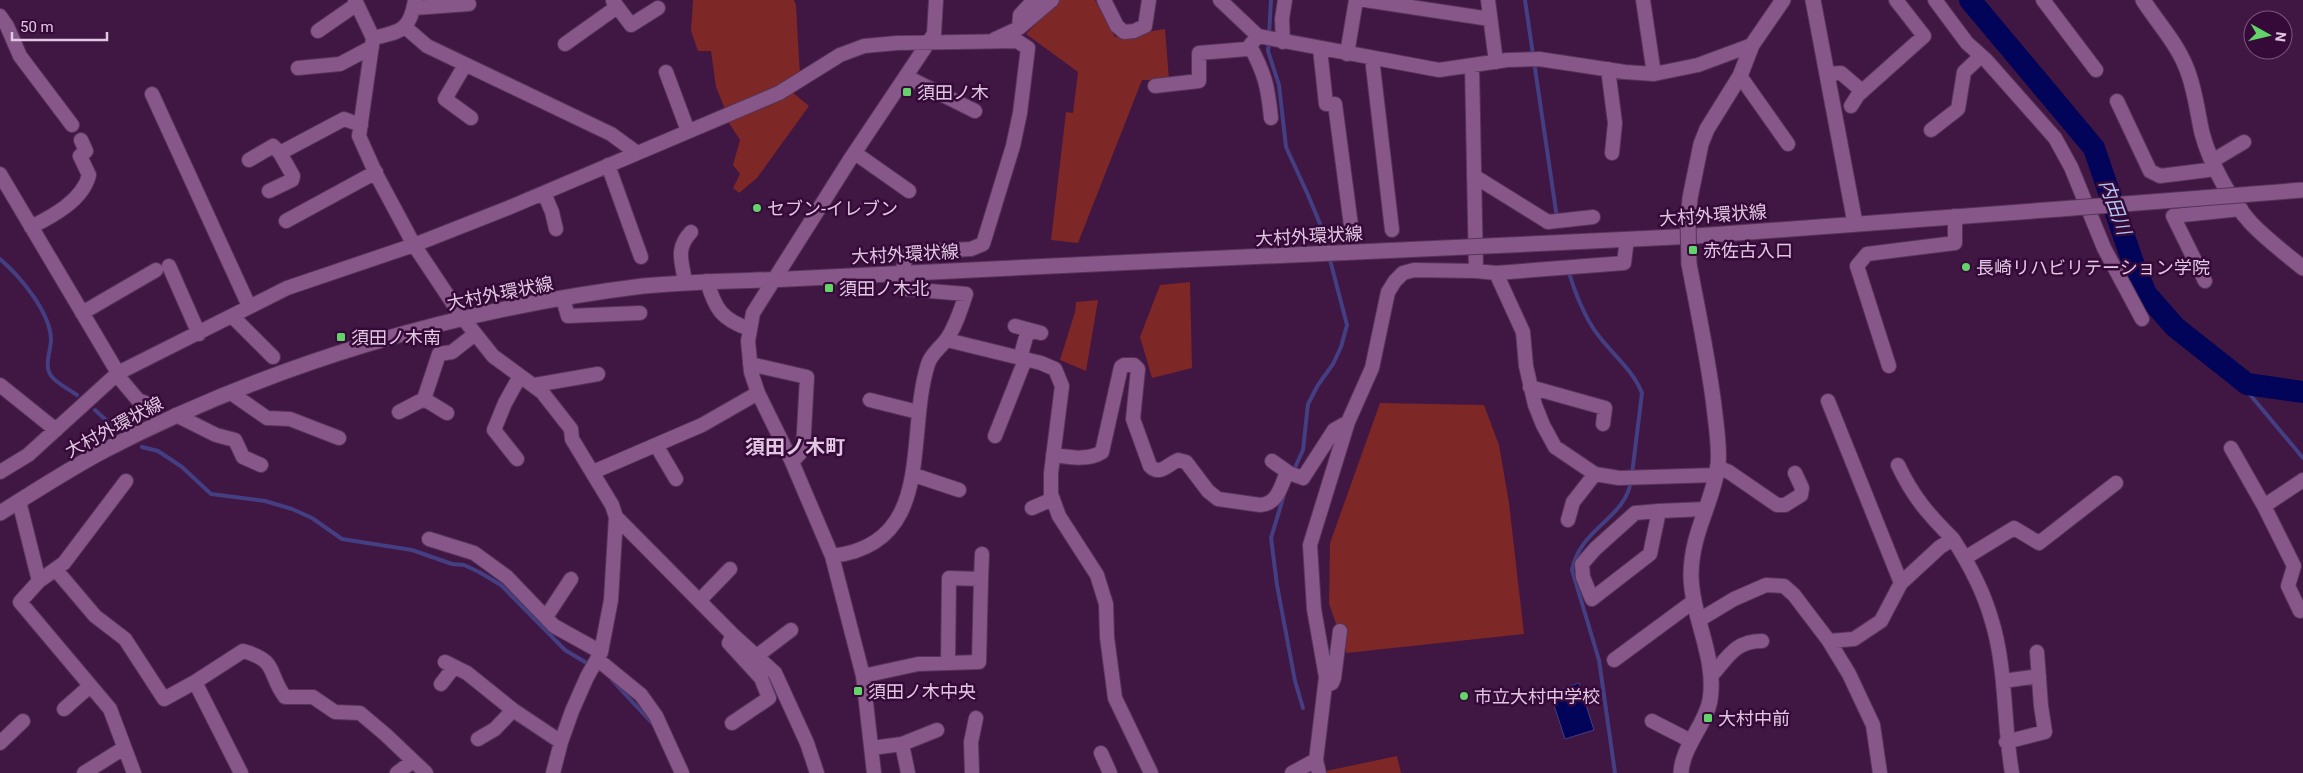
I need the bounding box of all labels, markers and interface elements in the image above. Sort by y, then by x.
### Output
scale bar [12,10,108,42]
north arrow [2243,10,2293,60]
text: 50 m [20,18,54,36]
text: N [2272,31,2289,43]
place label: 須田ノ木 [917,82,989,103]
marker: 須田ノ木 [901,86,913,98]
water label: 内田川 [2094,176,2136,240]
place label: セブン-イレブン [767,198,898,219]
street label: 大村外環状線 [1658,201,1768,229]
marker: セブン-イレブン [751,202,763,214]
street label: 大村外環状線 [1255,223,1363,249]
place label: 赤佐古入口 [1703,240,1793,261]
street label: 大村外環状線 [851,241,959,267]
marker: 赤佐古入口 [1687,244,1699,256]
place label: 長崎リハビリテーション学院 [1976,257,2210,278]
marker: 長崎リハビリテーション学院 [1960,261,1972,273]
street label: 大村外環状線 [445,272,555,314]
place label: 須田ノ木北 [839,278,929,299]
marker: 須田ノ木北 [823,282,835,294]
place label: 須田ノ木南 [351,327,441,348]
marker: 須田ノ木南 [335,331,347,343]
street label: 大村外環状線 [61,392,167,462]
district label: 須田ノ木町 [745,435,845,459]
place label: 須田ノ木中央 [868,681,976,702]
marker: 須田ノ木中央 [852,685,864,697]
place label: 市立大村中学校 [1474,686,1600,707]
marker: 市立大村中学校 [1458,690,1470,702]
place label: 大村中前 [1718,708,1790,729]
marker: 大村中前 [1702,712,1714,724]

